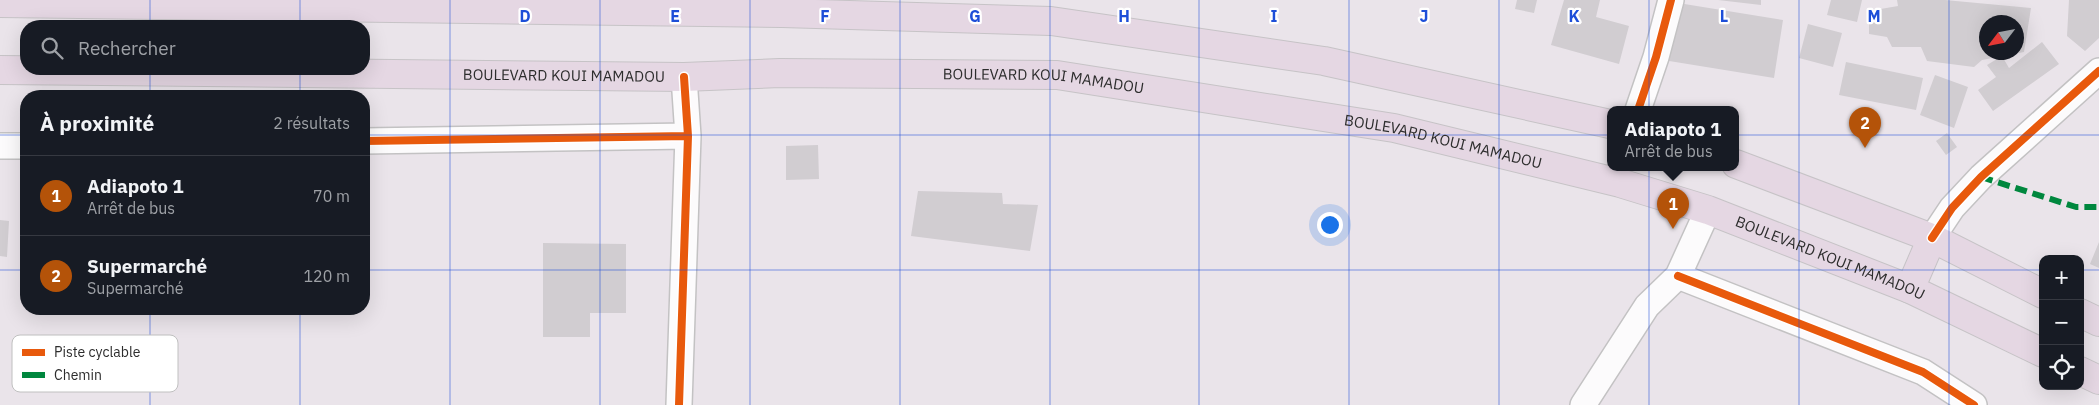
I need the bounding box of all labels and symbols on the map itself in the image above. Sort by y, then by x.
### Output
text: D [519,6,531,26]
text: E [670,6,680,26]
text: F [820,6,830,26]
text: G [969,6,981,26]
text: H [1118,6,1130,26]
text: I [1271,6,1278,26]
text: J [1420,6,1428,26]
text: K [1568,6,1580,26]
text: L [1720,6,1728,26]
text: M [1867,6,1881,26]
north arrow [1979,15,2024,60]
street label: BOULEVARD KOUI MAMADOU [943,64,1145,98]
street label: BOULEVARD KOUI MAMADOU [463,65,665,86]
pin: 2 [1849,107,1881,148]
street label: BOULEVARD KOUI MAMADOU [1343,110,1544,173]
pin: 1 [1657,188,1689,229]
your location [1317,212,1343,238]
street label: BOULEVARD KOUI MAMADOU [1733,212,1928,304]
legend [12,335,178,392]
text: Piste cyclable [54,343,141,361]
text: Chemin [54,366,102,384]

